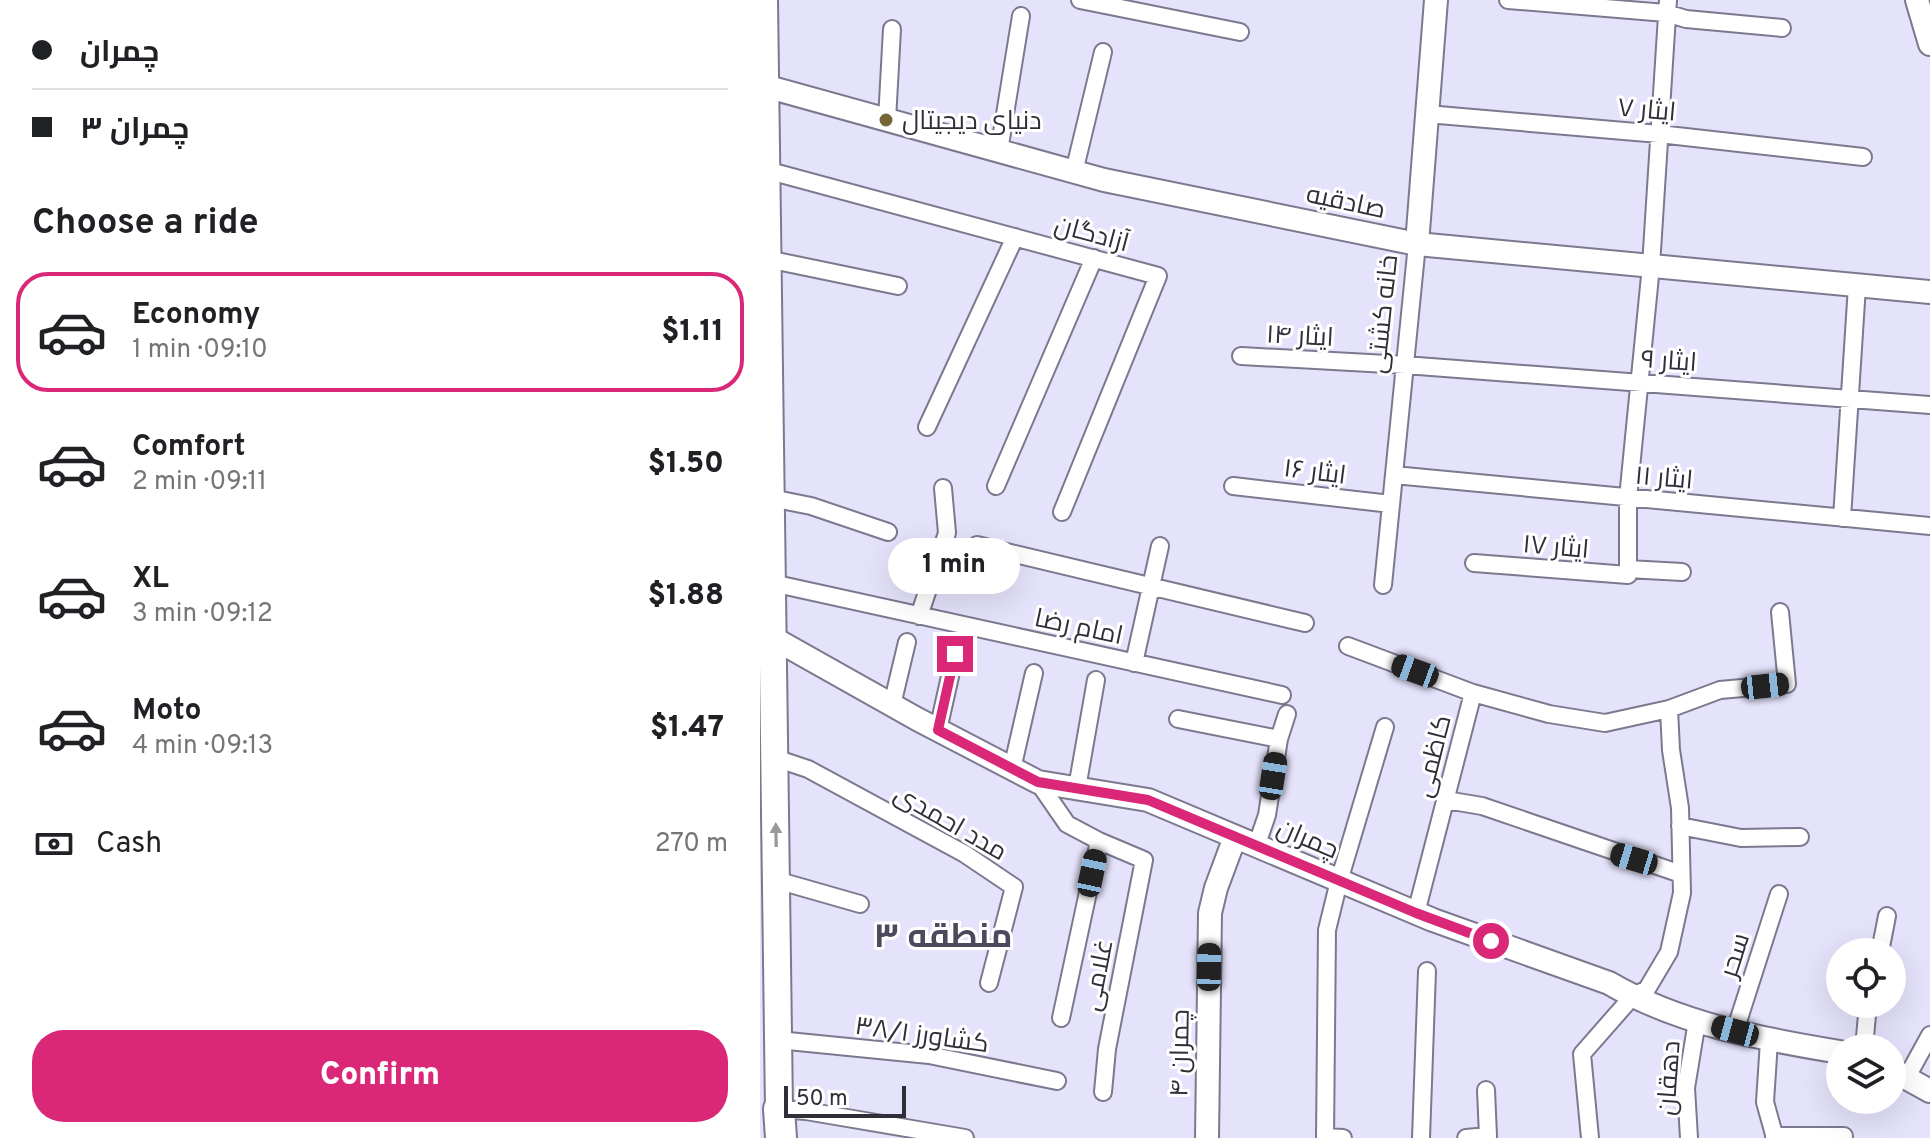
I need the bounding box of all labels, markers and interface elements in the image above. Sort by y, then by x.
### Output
text: چمران [80,35,159,72]
street label: ایثار ۷ [1616,93,1677,130]
place label: دنیای دیجیتال [902,106,1042,139]
marker: دنیای دیجیتال [877,111,895,129]
text: چمران ۳ [80,112,189,149]
street label: صادقیه [1303,179,1388,228]
text: Choose a ride [32,201,258,247]
street label: آزادگان [1050,210,1132,261]
street label: خانه کشتی [1362,253,1407,375]
icon: car [36,296,108,368]
text: Economy [132,297,260,334]
text: $1.11 [661,314,724,351]
street label: ایثار ۱۴ [1265,319,1334,356]
text: 1 min · 09:10 [132,334,268,367]
street label: ایثار ۹ [1640,344,1698,381]
icon: car [36,428,108,500]
text: Comfort [132,429,245,466]
text: $1.50 [648,446,724,483]
street label: ایثار ۱۶ [1282,453,1348,494]
street label: ایثار ۱۱ [1633,461,1694,498]
text: 2 min · 09:11 [132,466,267,499]
street label: ایثار ۱۷ [1521,529,1590,568]
callout: 1 min [889,538,1021,594]
text: 1 min [922,549,986,582]
icon: car [36,560,108,632]
text: XL [132,561,169,598]
text: $1.88 [648,578,724,615]
text: 3 min · 09:12 [132,598,273,631]
street label: امام رضا [1031,603,1126,654]
route end [937,636,973,672]
car [1388,652,1442,690]
car [1740,672,1790,700]
icon: car [36,692,108,764]
text: Moto [132,693,202,730]
text: $1.47 [650,710,724,747]
street label: کاظمی [1408,712,1461,801]
text: 4 min · 09:13 [132,730,273,763]
car [1257,750,1289,802]
street label: مدد احمدی [887,779,1012,870]
street label: چمران [1271,813,1343,868]
icon: cash [32,822,76,866]
one-way arrow [769,822,782,847]
text: Cash [96,826,162,863]
text: 270 m [655,828,728,861]
car [1608,841,1660,877]
car [1075,847,1109,899]
district label: منطقه ۳ [873,917,1013,960]
route start [1473,923,1509,959]
street label: سحر [1713,929,1759,984]
street label: غلامی [1076,937,1123,1014]
map controls [1826,938,1906,1114]
button: locate [1826,938,1906,1018]
car [1197,943,1221,991]
street label: چمران ۴ [1164,1009,1199,1097]
street label: کشاورز ۳۸/۱ [853,1011,991,1062]
car [1709,1013,1761,1049]
button: Confirm [32,1030,728,1122]
button: layers [1826,1034,1906,1114]
street label: دهقان [1651,1040,1690,1117]
scale bar [784,1082,906,1118]
text: 50 m [796,1086,848,1113]

